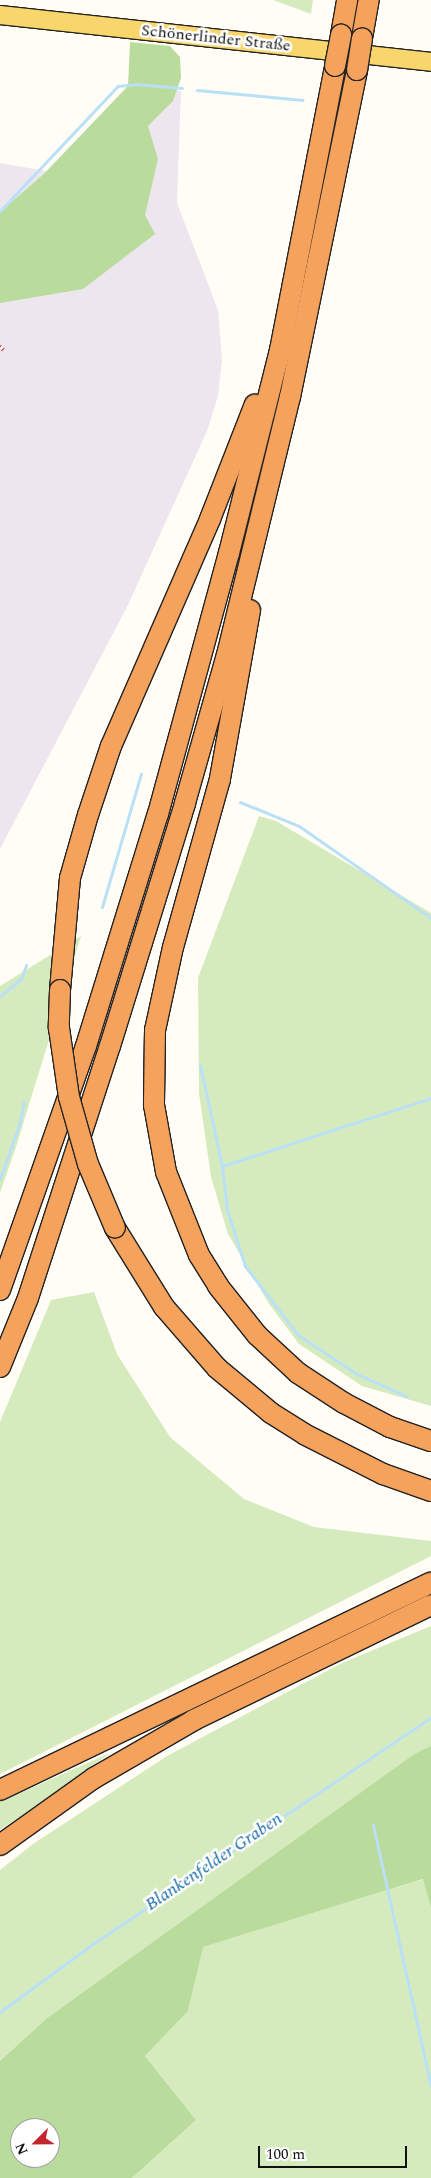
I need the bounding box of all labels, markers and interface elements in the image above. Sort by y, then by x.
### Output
street label: Schönerlinder Straße [140,21,292,55]
water label: Blankenfelder Graben [141,1808,287,1916]
north arrow [10,2118,60,2168]
scale bar [261,2136,410,2168]
text: N [10,2139,34,2158]
text: 100 m [266,2143,305,2166]

